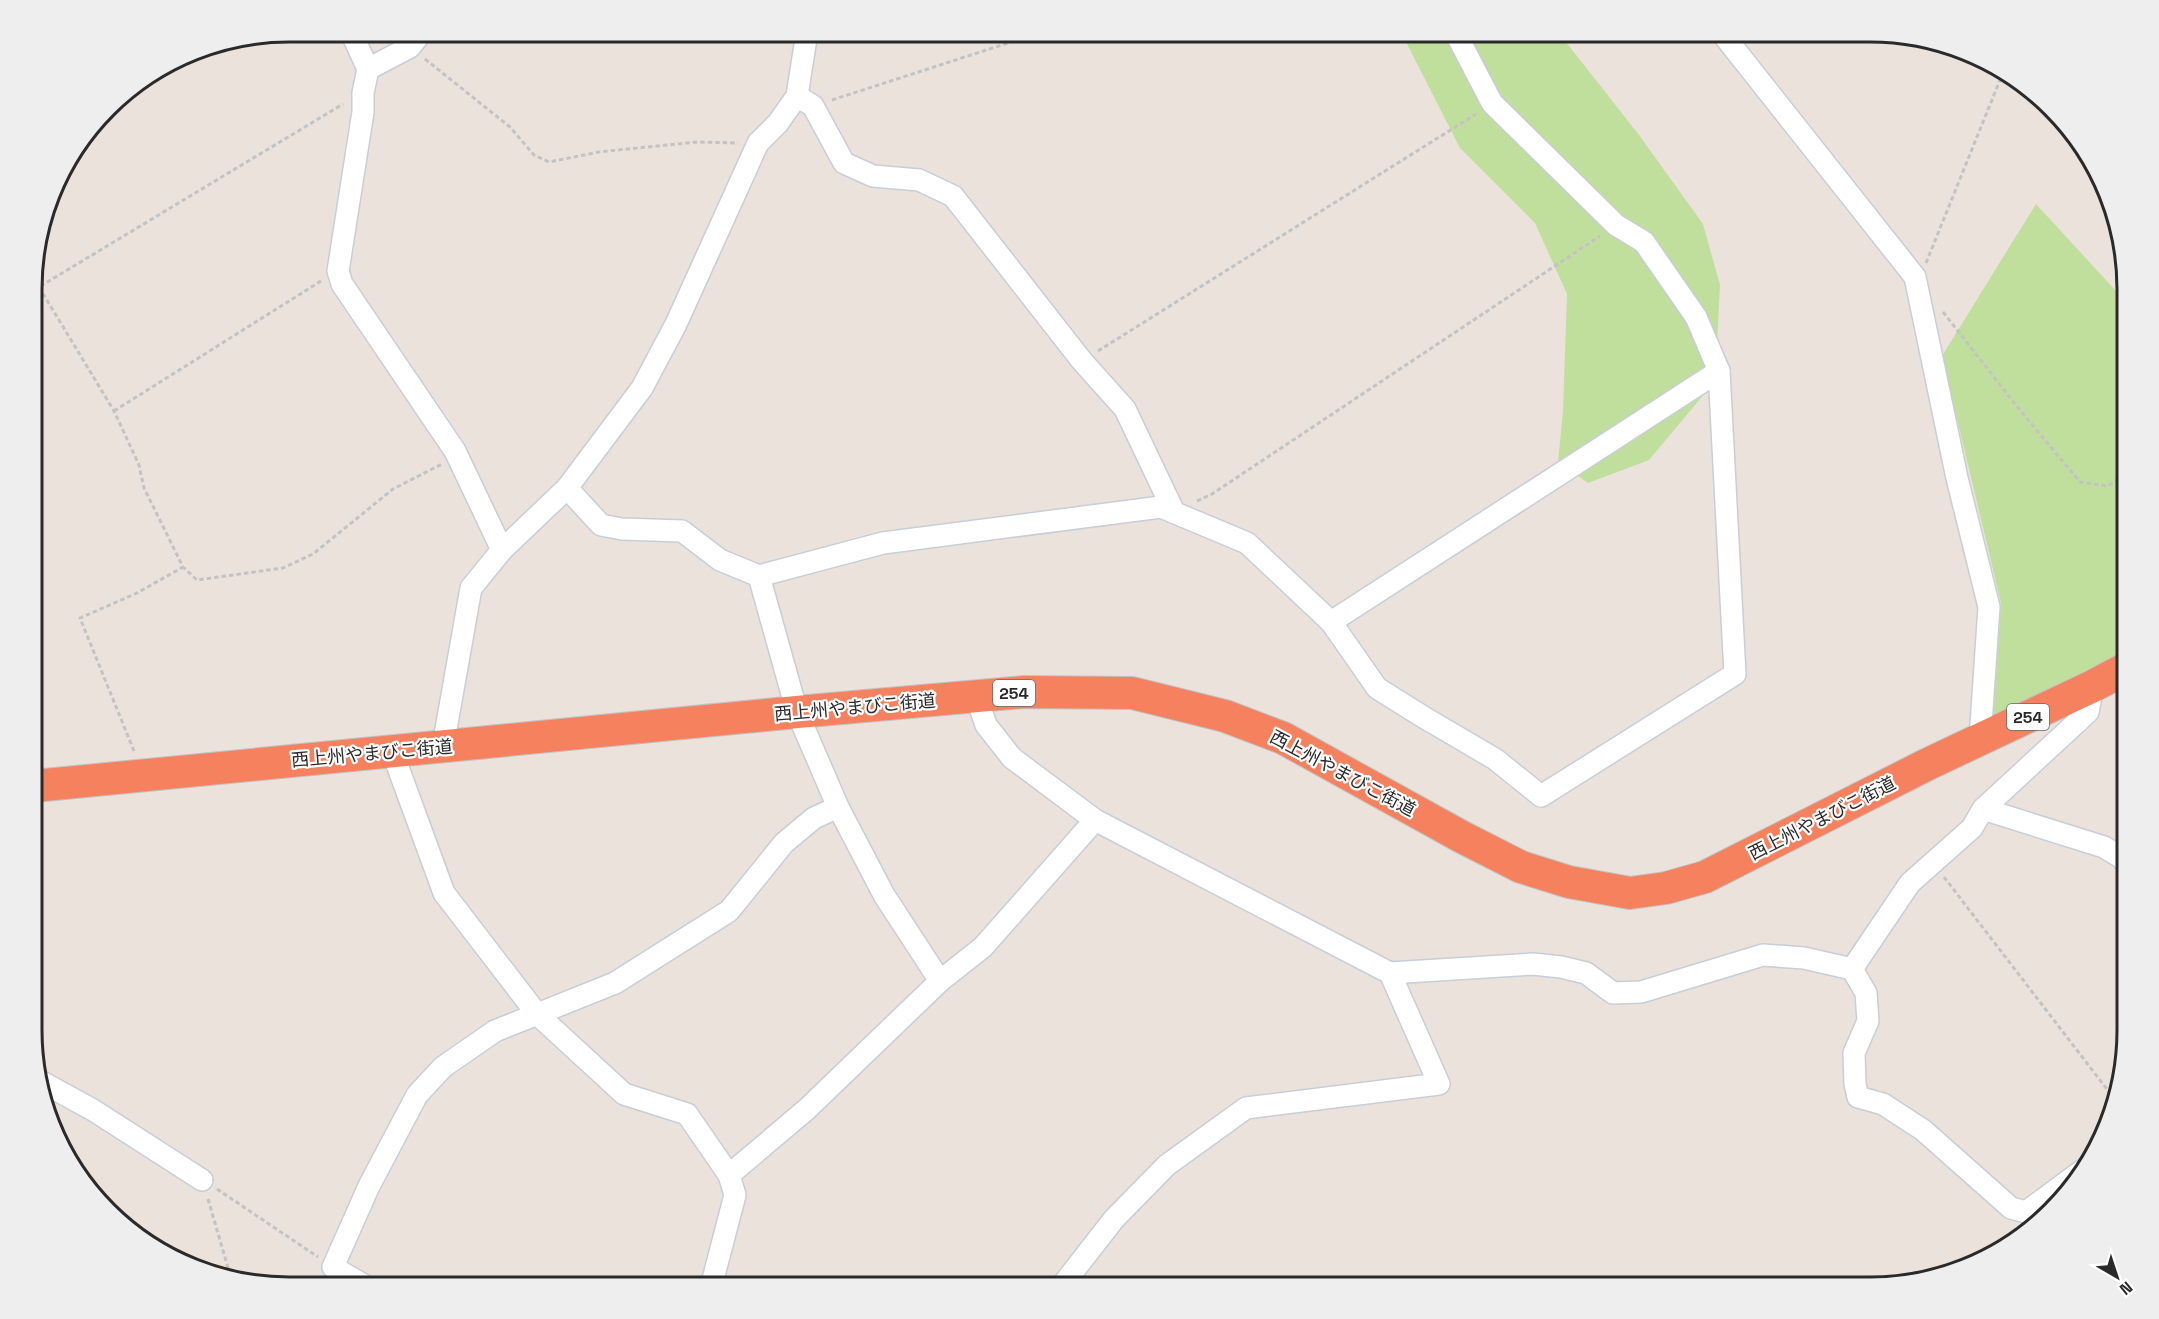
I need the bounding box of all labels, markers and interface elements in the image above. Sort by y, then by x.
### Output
road number: 254 [993,680,1035,706]
street label: 西上州やまびこ街道 [773,688,937,726]
road number: 254 [2007,704,2049,730]
street label: 西上州やまびこ街道 [1266,725,1420,821]
street label: 西上州やまびこ街道 [290,734,454,772]
street label: 西上州やまびこ街道 [1745,771,1899,865]
north arrow [2087,1247,2147,1307]
text: N [2115,1277,2137,1300]

